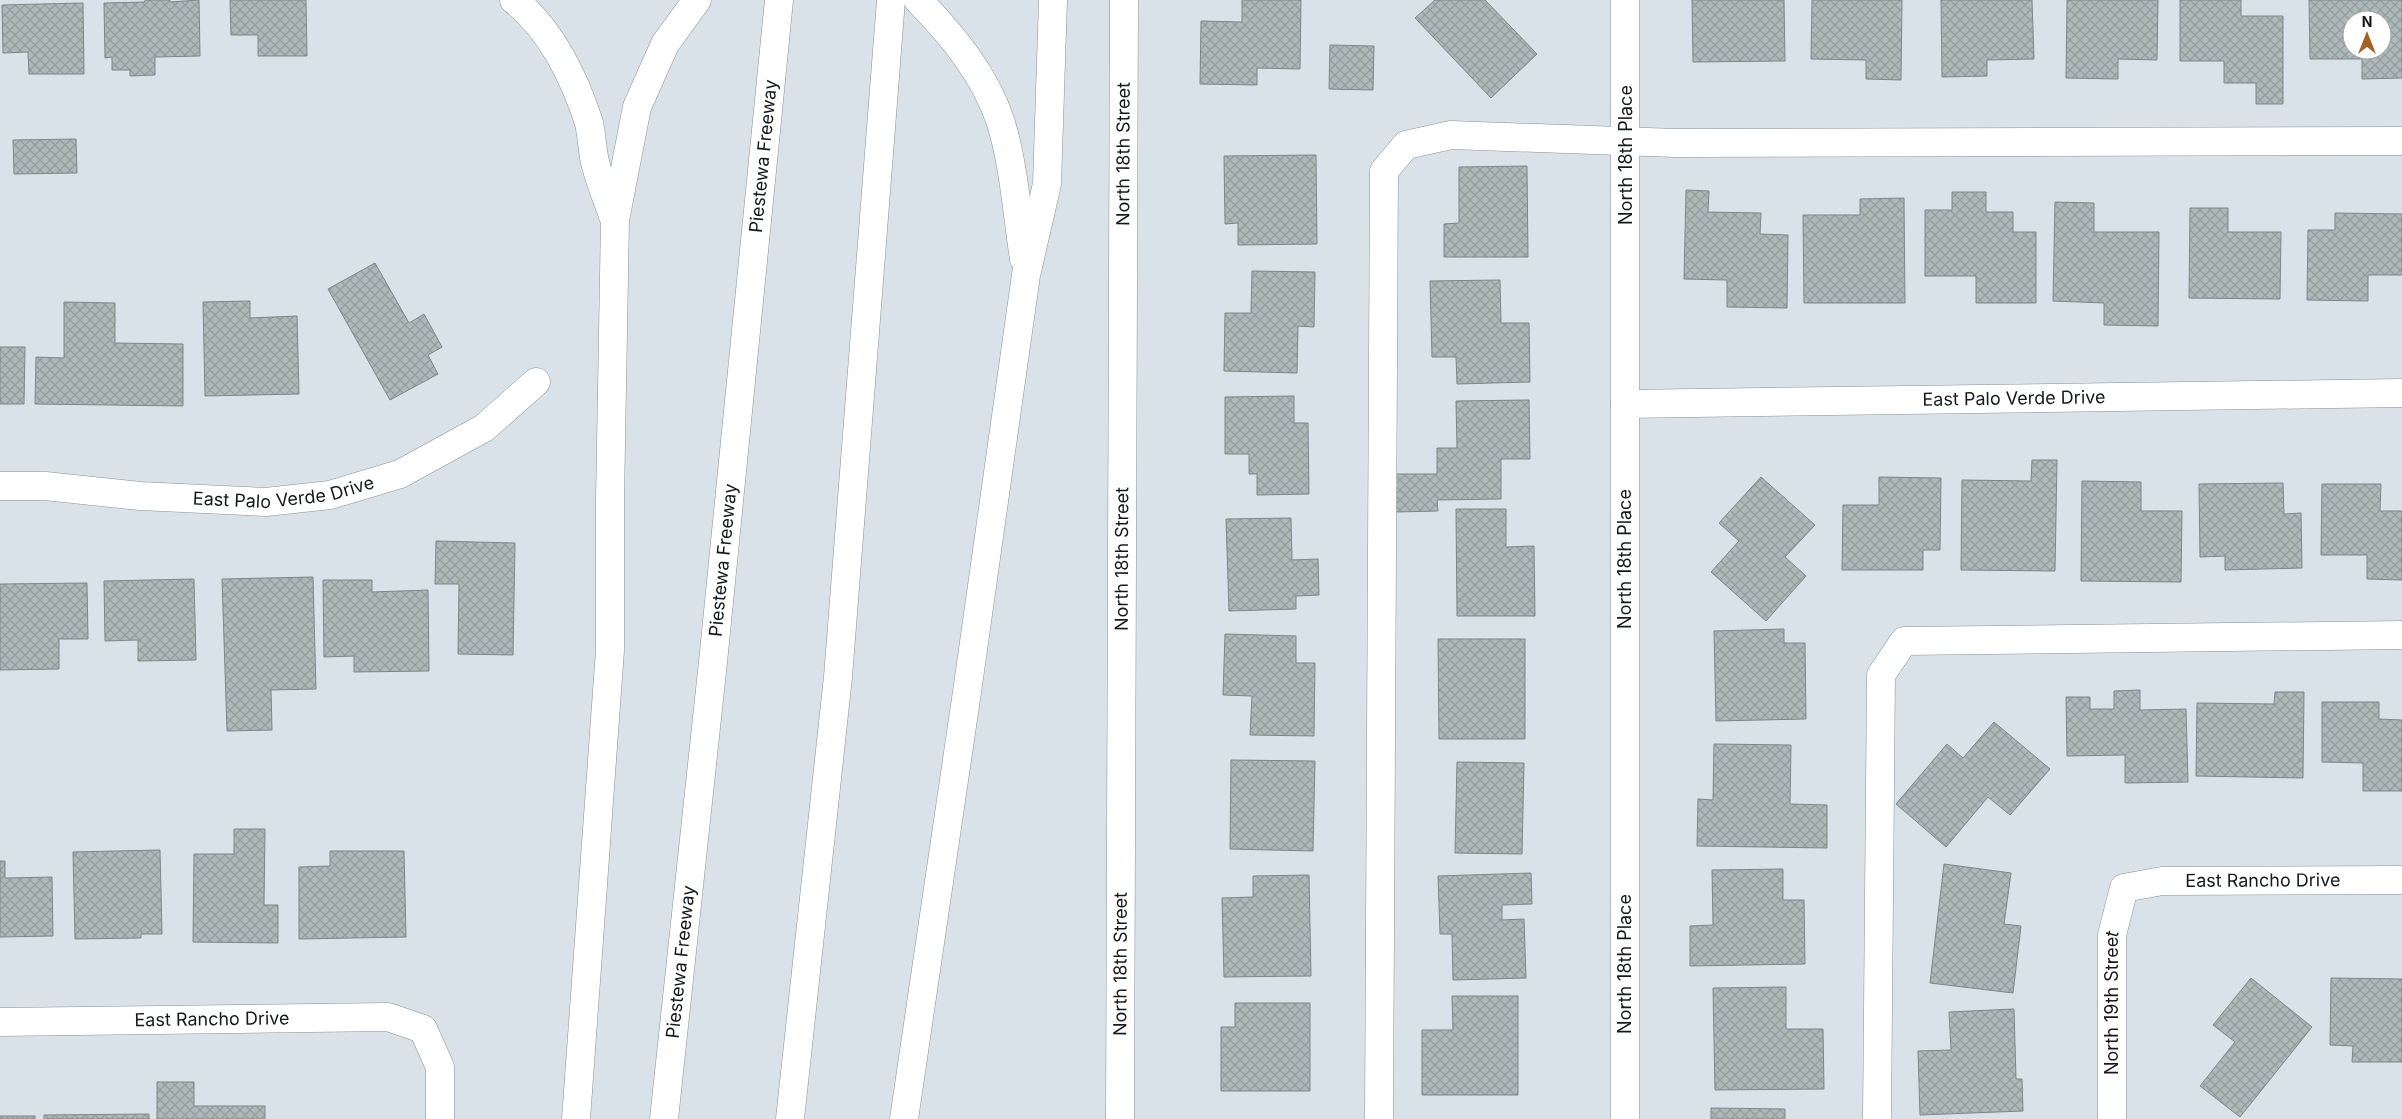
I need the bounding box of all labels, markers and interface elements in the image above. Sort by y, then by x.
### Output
north arrow [2342,10,2392,60]
text: N [2362,13,2372,30]
street label: Piestewa Freeway [745,79,781,234]
street label: North 18th Street [1112,82,1134,226]
street label: North 18th Place [1615,85,1636,225]
street label: East Palo Verde Drive [1922,386,2106,410]
street label: East Palo Verde Drive [192,471,376,512]
street label: Piestewa Freeway [705,483,741,638]
street label: North 18th Street [1111,487,1132,631]
street label: North 18th Place [1614,489,1635,629]
street label: East Rancho Drive [2185,869,2340,891]
street label: Piestewa Freeway [662,884,699,1039]
street label: North 18th Street [1109,892,1131,1036]
street label: North 18th Place [1614,894,1635,1034]
street label: North 19th Street [2101,928,2123,1075]
street label: East Rancho Drive [134,1007,290,1030]

